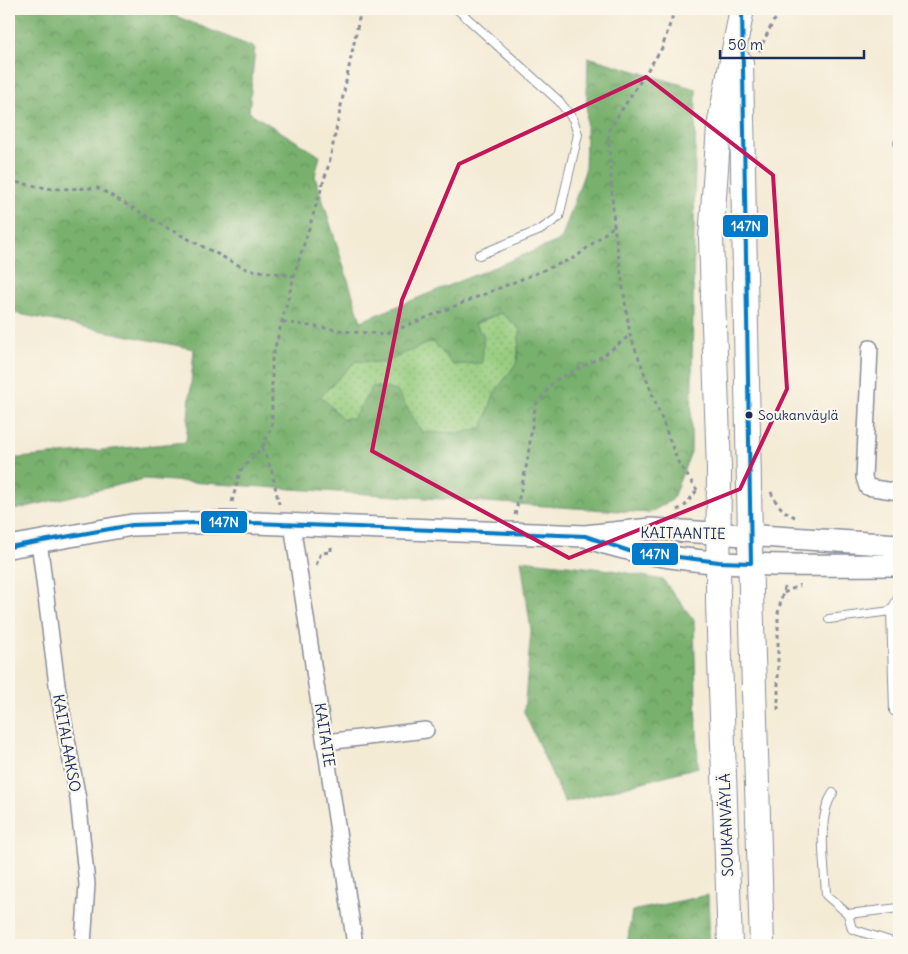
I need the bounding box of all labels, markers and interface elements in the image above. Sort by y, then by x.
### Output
scale bar [720,28,864,60]
text: 50 m [728,35,763,54]
line badge: 147N [722,214,769,238]
text: 147N [731,217,761,235]
place label: Soukanväylä [758,406,839,424]
marker: Soukanväylä [744,410,754,420]
line badge: 147N [200,510,248,534]
text: 147N [209,513,239,531]
street label: KAITAANTIE [640,523,726,543]
line badge: 147N [631,542,679,566]
text: 147N [640,545,670,563]
street label: KAITALAAKSO [49,693,85,793]
street label: KAITATIE [311,702,339,769]
street label: SOUKANVÄYLÄ [715,773,737,877]

